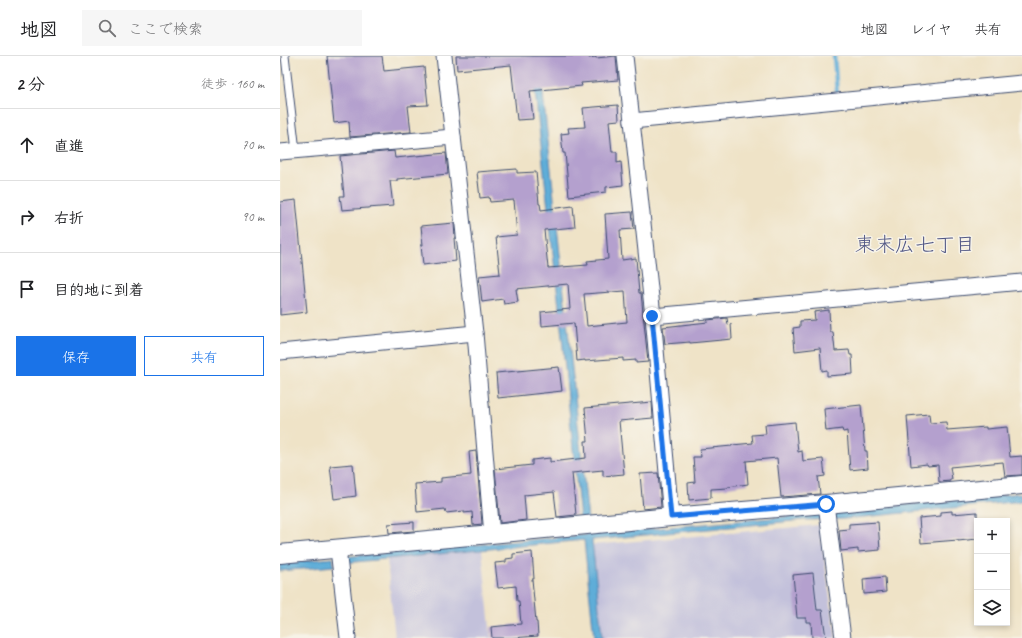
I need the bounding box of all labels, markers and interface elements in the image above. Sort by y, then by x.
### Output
search box [82,10,362,46]
icon: search [96,17,118,39]
text: 地図 [20,18,58,42]
text: ここで検索 [128,20,203,39]
text: 地図 [861,21,889,38]
text: レイヤ [911,21,952,38]
text: 共有 [974,21,1002,38]
text: 2 分 [16,74,45,95]
text: 徒歩 · 160 m [201,76,264,92]
icon: ahead [16,134,38,156]
text: 直進 [54,137,84,156]
text: 70 m [242,137,264,153]
icon: right [16,206,38,228]
text: 右折 [54,209,84,228]
text: 90 m [242,209,264,225]
district label: 東末広七丁目 [855,232,975,257]
icon: arrive [16,278,38,300]
text: 目的地に到着 [54,281,144,300]
route end [643,307,661,325]
button: 保存 [16,336,136,376]
button: 共有 [144,336,264,376]
route start [817,495,835,513]
map controls [974,518,1010,626]
button: + [974,518,1010,554]
button: − [974,554,1010,590]
button: layers [974,590,1010,626]

